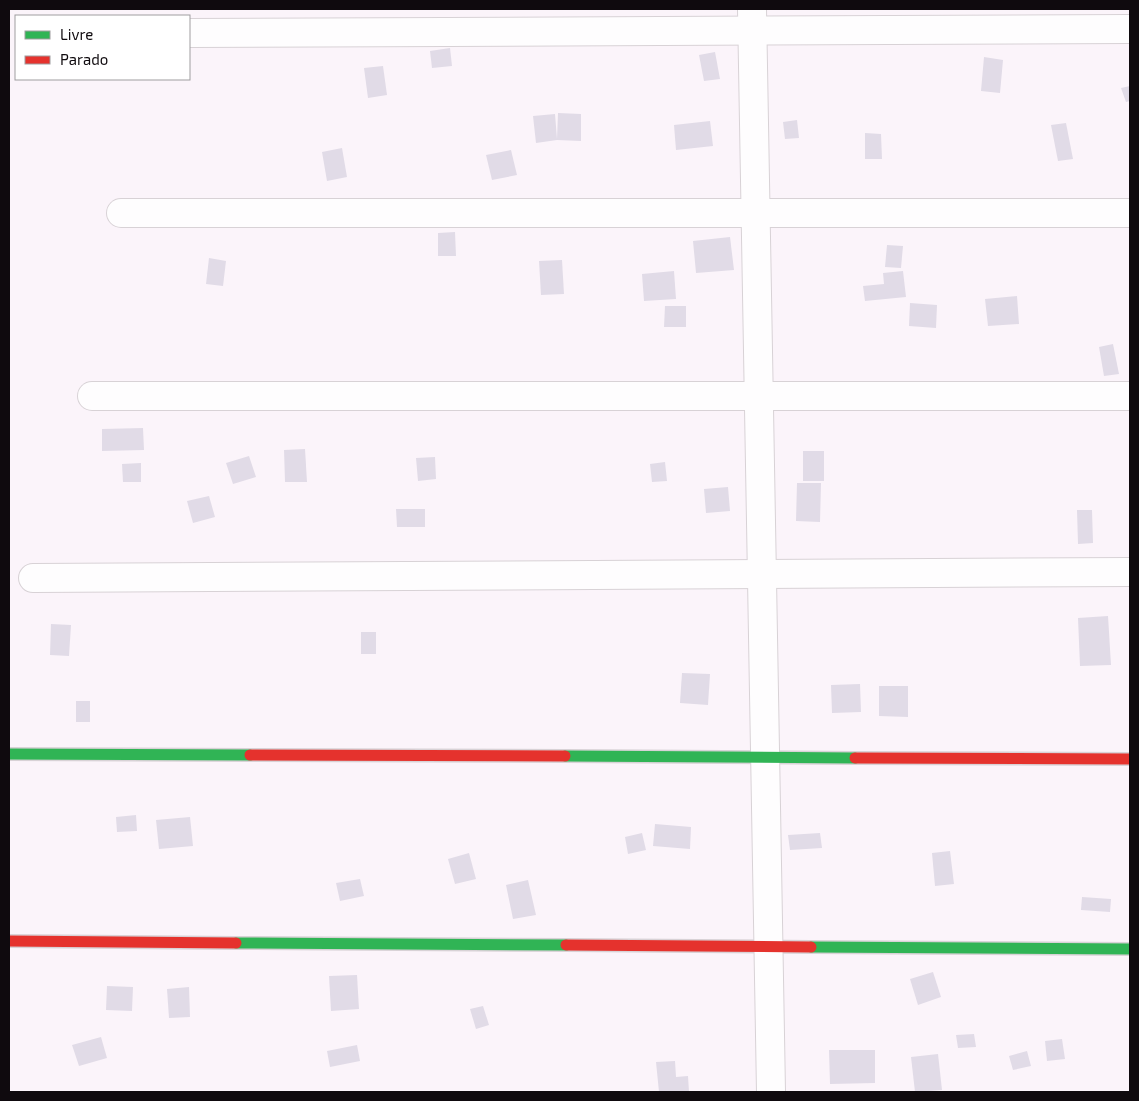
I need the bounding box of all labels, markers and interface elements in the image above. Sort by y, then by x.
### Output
legend [15,15,190,80]
text: Livre [60,25,93,43]
text: Parado [60,50,108,68]

